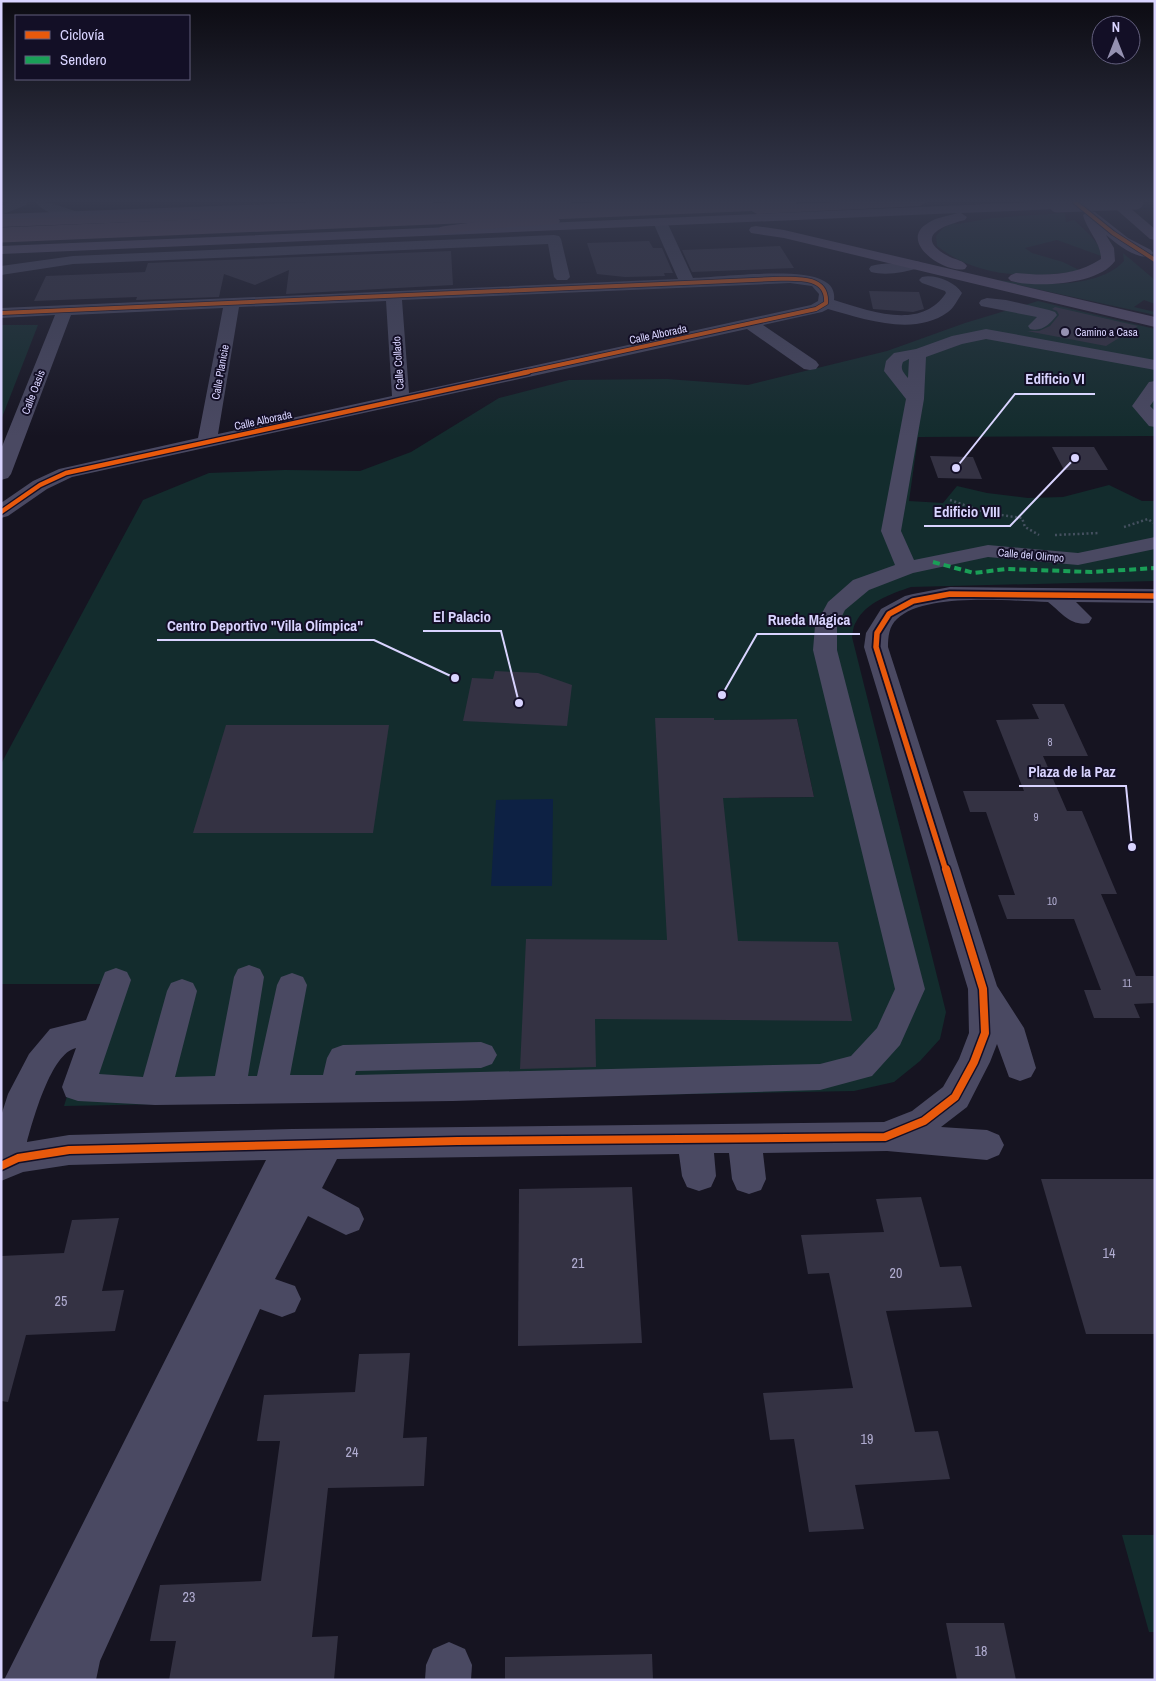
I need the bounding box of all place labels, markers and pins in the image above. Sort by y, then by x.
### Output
place label: Camino a Casa [1075,325,1138,339]
marker: Camino a Casa [1059,326,1071,338]
callout: Edificio VI [1015,364,1095,394]
callout: Edificio VIII [924,496,1010,526]
callout: El Palacio [423,601,501,631]
callout: Rueda Mágica [757,604,860,634]
callout: Centro Deportivo "Villa Olímpica" [157,610,374,640]
callout: Plaza de la Paz [1019,756,1126,786]

